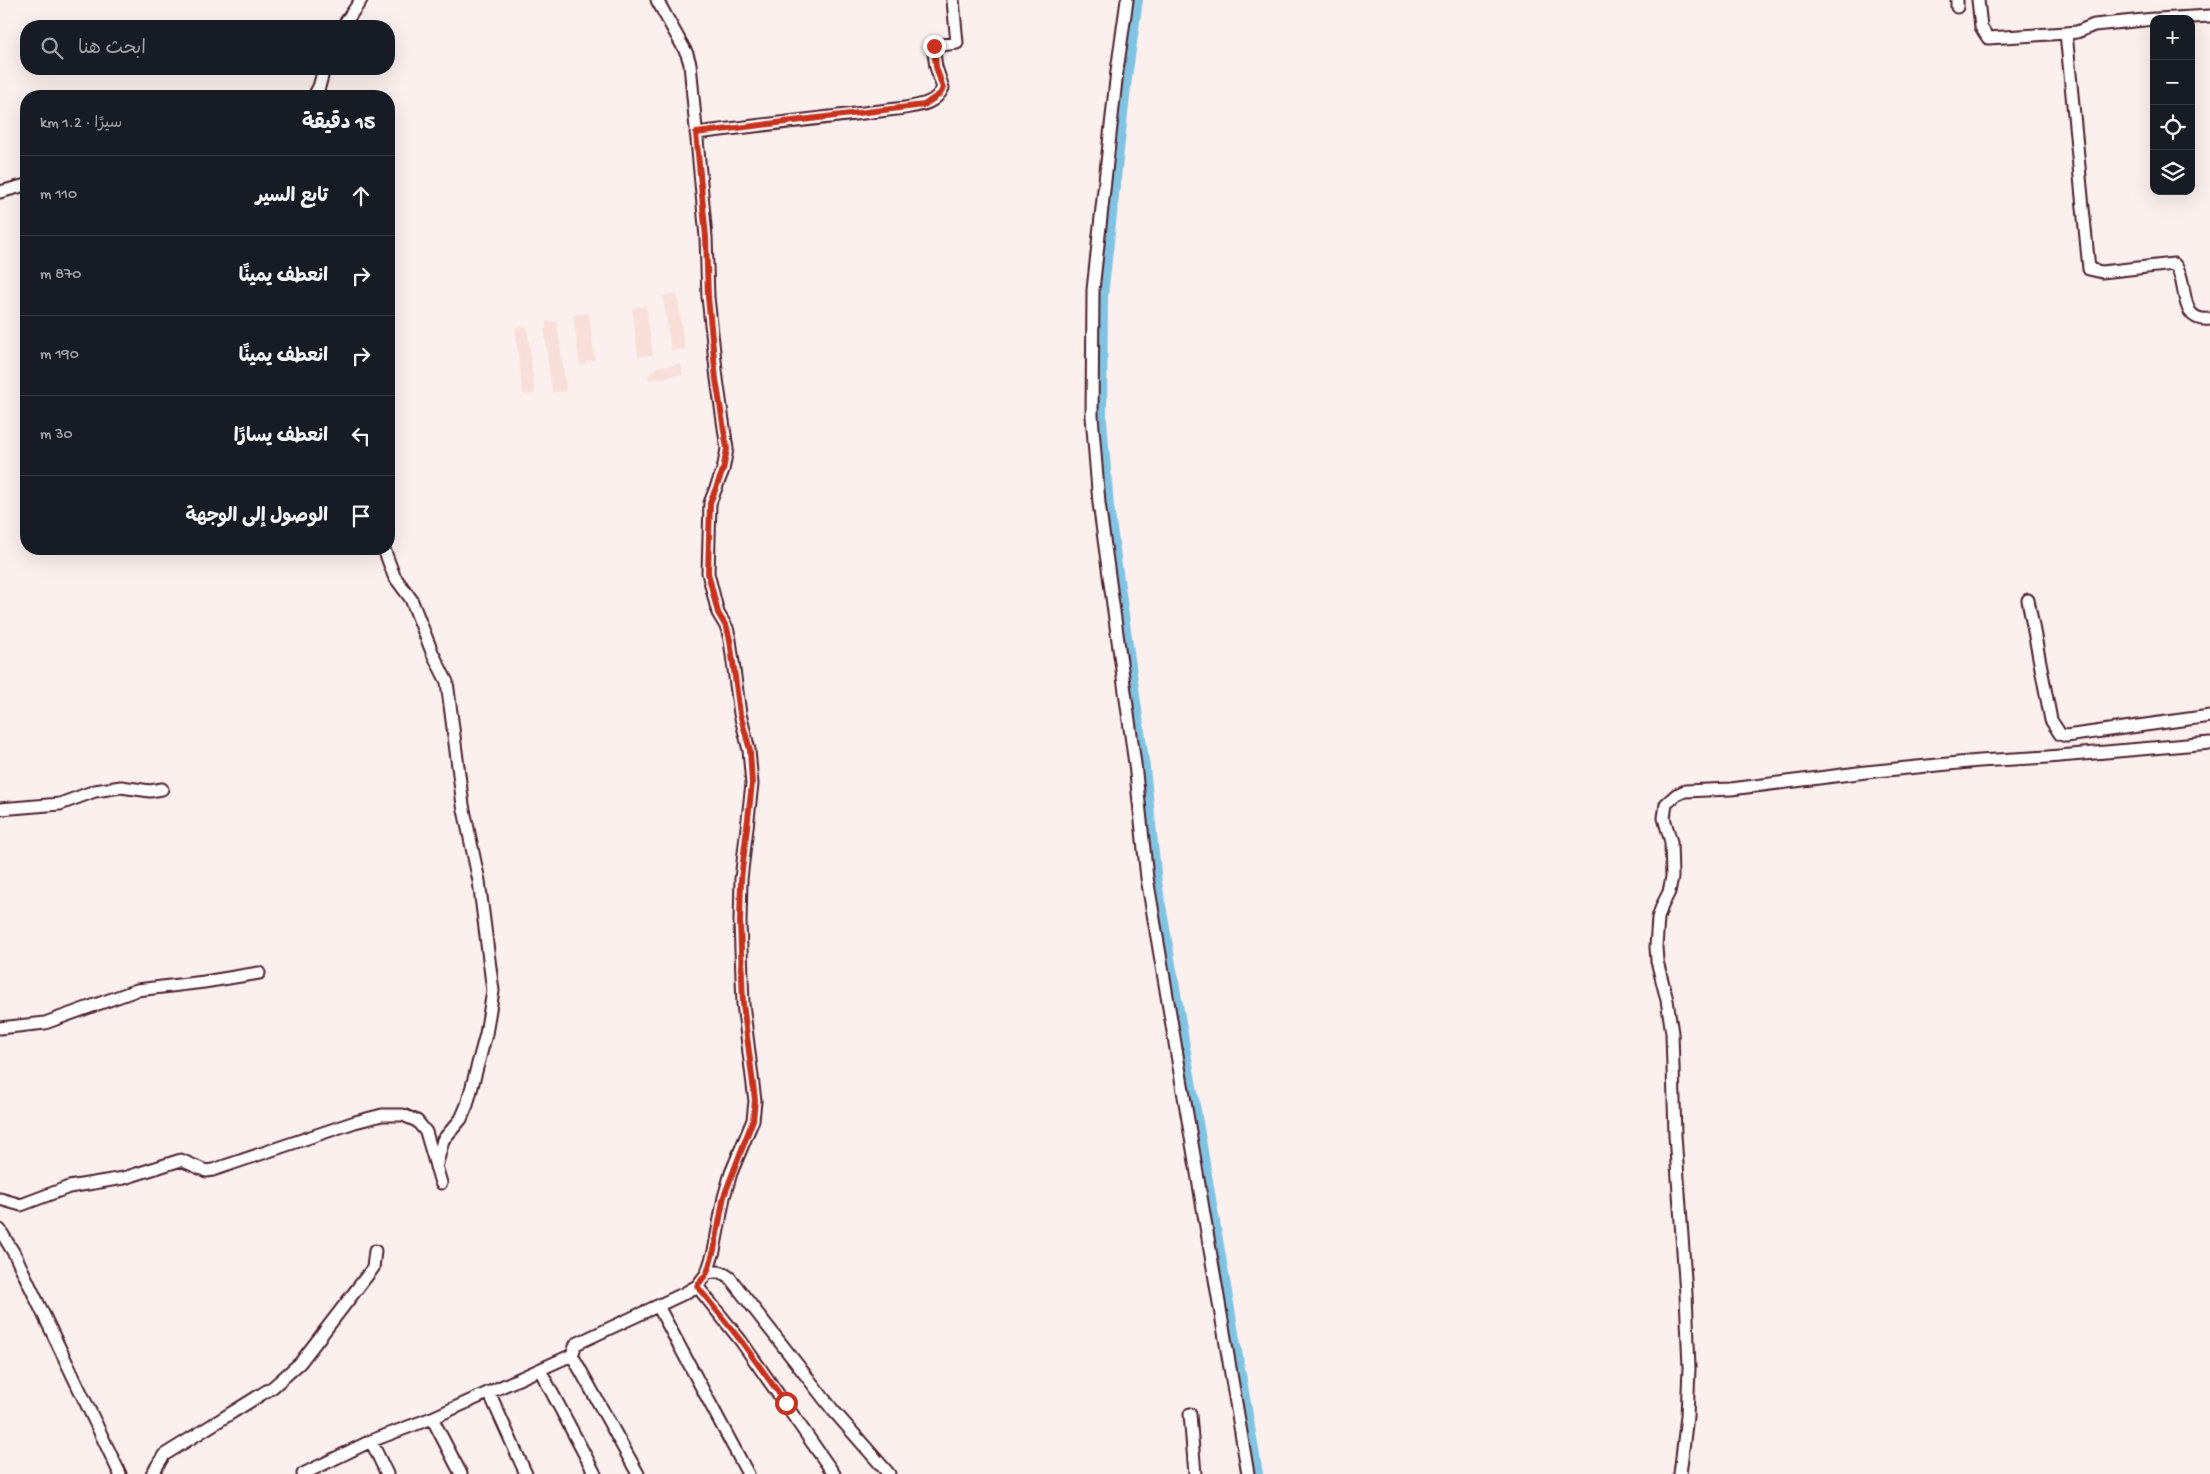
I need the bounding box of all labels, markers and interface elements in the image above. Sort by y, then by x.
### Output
map controls [2150,15,2195,195]
button: + [2150,15,2195,60]
search box [20,20,395,75]
icon: search [38,34,66,62]
route end [923,35,946,58]
text: ابحث هنا [78,38,146,61]
button: − [2150,60,2195,105]
button: locate [2150,105,2195,150]
text: 15 دقيقة [302,112,375,137]
text: سيرًا · 1.2 km [40,115,122,134]
button: layers [2150,150,2195,195]
icon: ahead [347,182,375,210]
text: 110 m [40,186,77,205]
text: تابع السير [256,186,328,209]
icon: right [347,262,375,290]
text: 870 m [40,266,81,285]
text: انعطف يمينًا [239,266,328,289]
icon: right [347,342,375,370]
text: 190 m [40,346,79,365]
text: انعطف يمينًا [239,346,328,369]
icon: left [347,422,375,450]
text: 30 m [40,426,73,445]
text: انعطف يسارًا [234,426,328,449]
icon: arrive [347,502,375,530]
text: الوصول إلى الوجهة [185,506,328,529]
route start [775,1392,798,1415]

